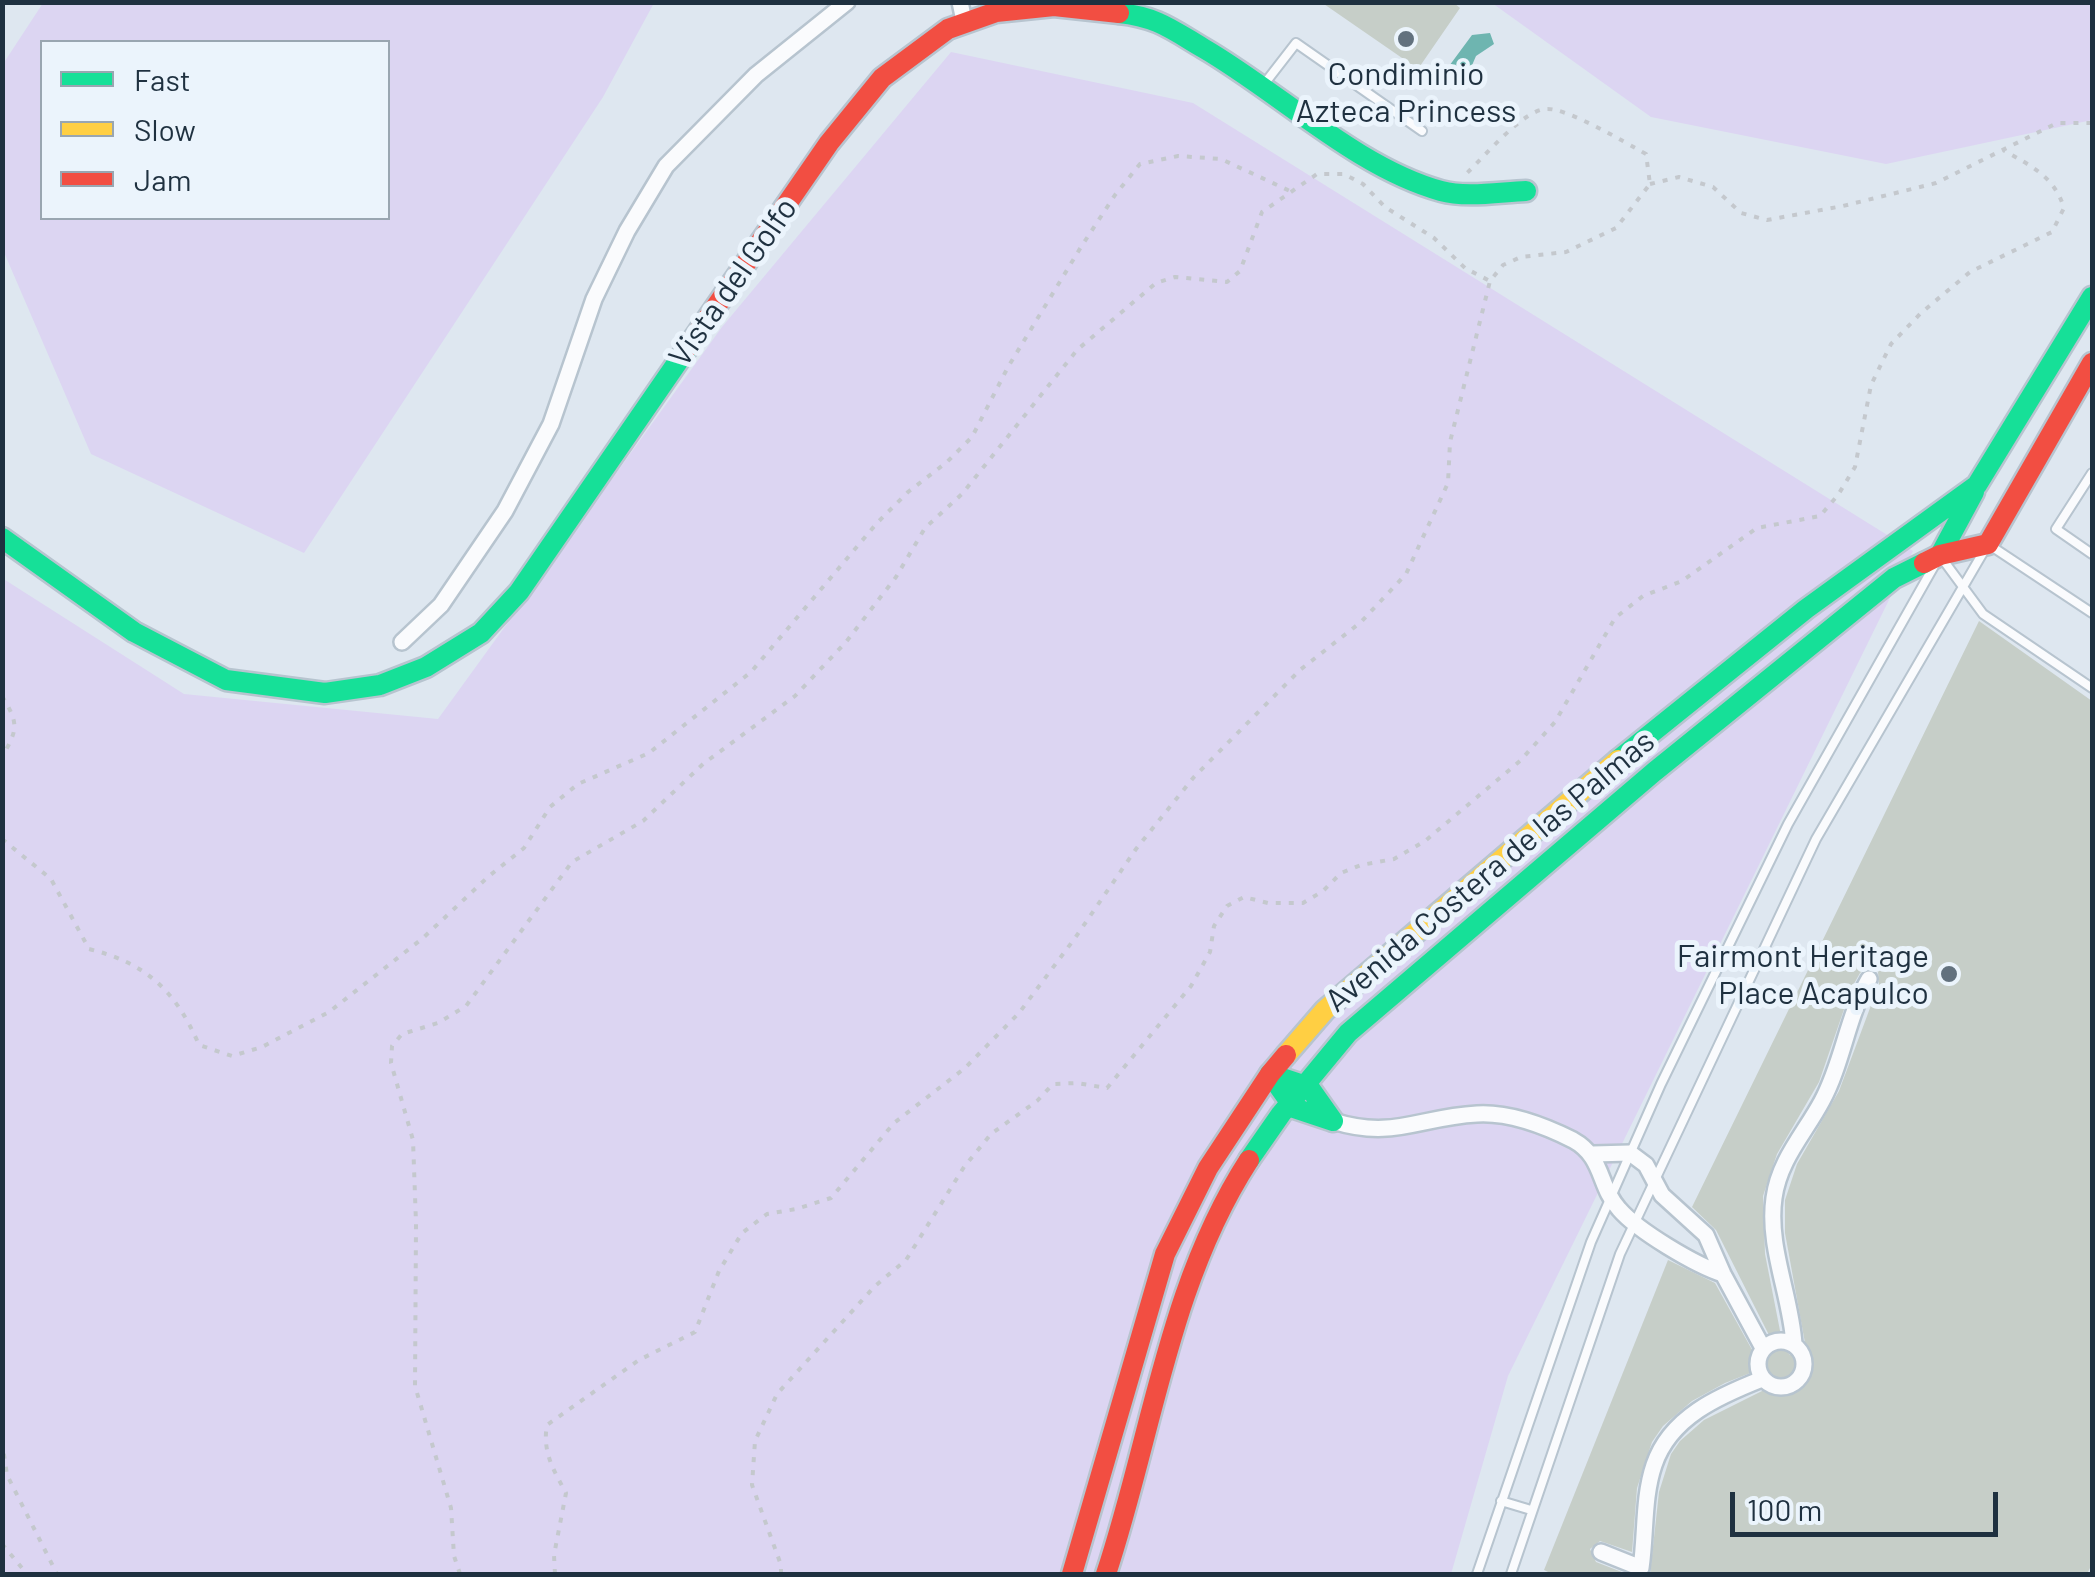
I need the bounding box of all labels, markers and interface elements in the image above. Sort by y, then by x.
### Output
marker: Condiminio Azteca Princess [1395,28,1417,50]
legend [40,40,390,220]
place label: Condiminio Azteca Princess [1296,55,1516,130]
text: Fast [134,61,191,97]
text: Slow [134,111,196,147]
text: Jam [134,161,191,197]
street label: Vista del Golfo [661,190,805,374]
street label: Avenida Costera de las Palmas [1318,722,1662,1020]
place label: Fairmont Heritage Place Acapulco [1677,937,1929,1012]
marker: Fairmont Heritage Place Acapulco [1938,963,1960,985]
scale bar [1735,1472,2002,1534]
text: 100 m [1747,1491,1822,1527]

